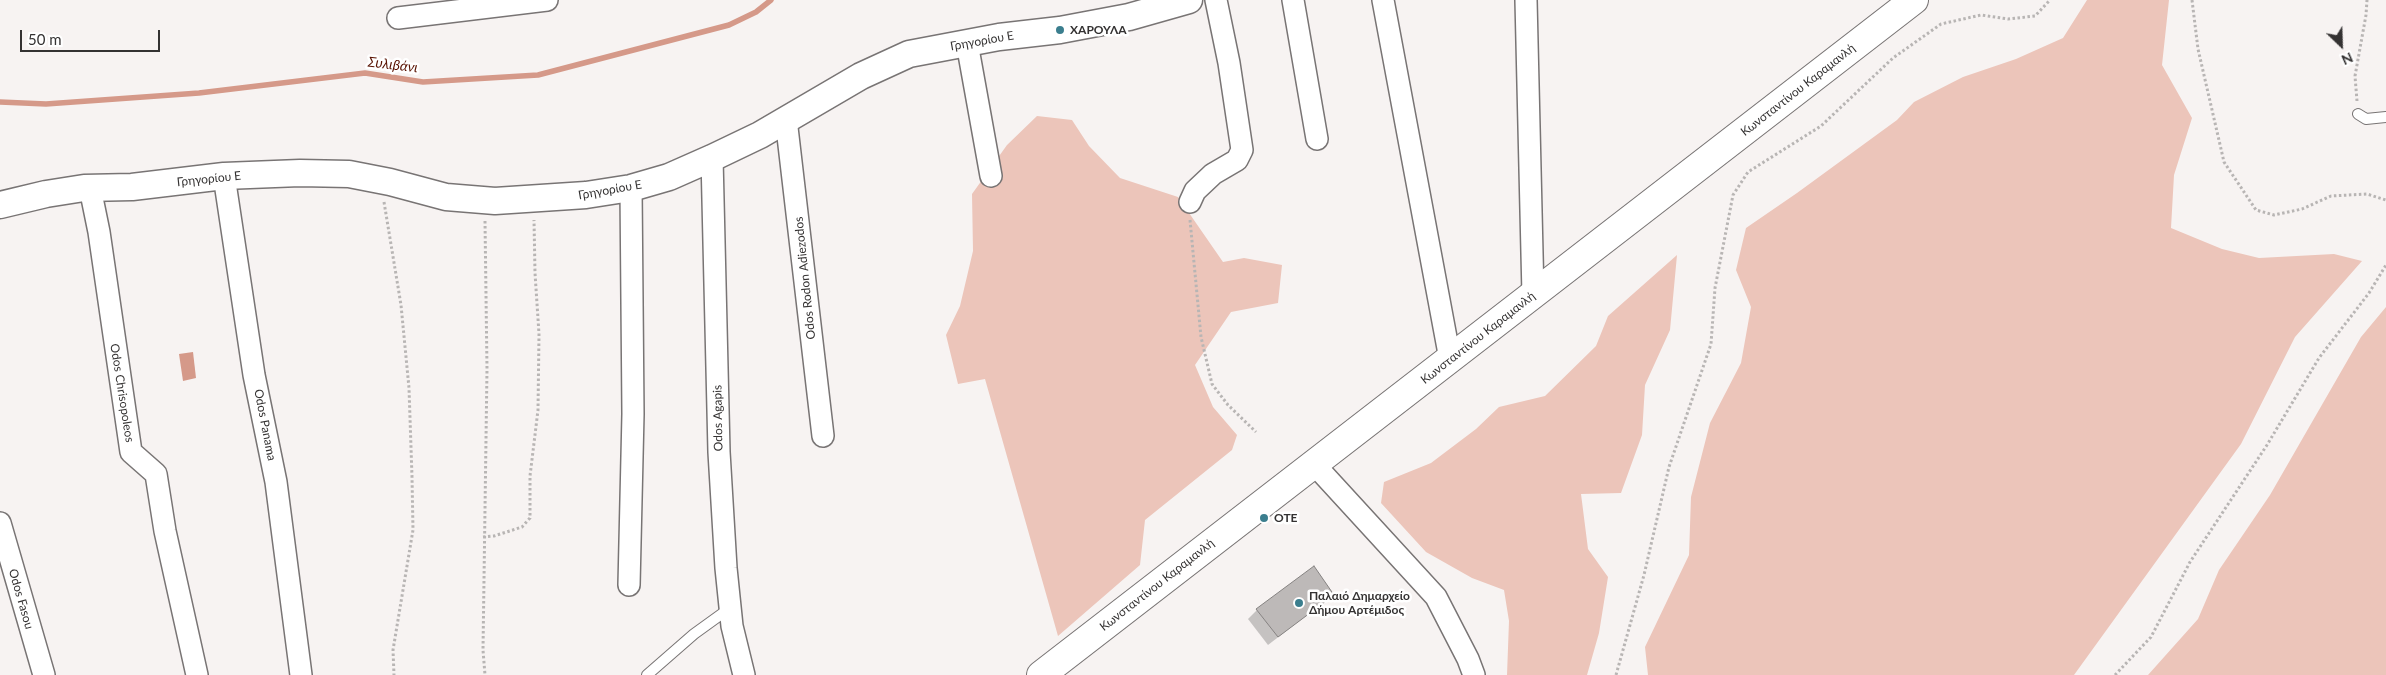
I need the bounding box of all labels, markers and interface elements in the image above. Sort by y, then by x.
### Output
scale bar [22,20,162,52]
north arrow [2316,20,2366,70]
place label: ΧΑΡΟΥΛΑ [1070,23,1127,37]
marker: ΧΑΡΟΥΛΑ [1054,24,1066,36]
street label: Γρηγορίου Ε [949,28,1015,54]
text: 50 m [28,30,62,48]
street label: Κωνσταντίνου Καραμανλή [1738,41,1858,139]
text: N [2339,49,2356,69]
water label: Συλιβάνι [367,54,419,76]
street label: Γρηγορίου Ε [176,168,242,190]
street label: Γρηγορίου Ε [577,177,643,203]
street label: Odos Rodon Adiezodos [791,216,819,340]
street label: Κωνσταντίνου Καραμανλή [1418,289,1538,387]
street label: Odos Chrisopoleos [107,343,137,443]
street label: Odos Agapis [710,385,726,451]
street label: Odos Panama [251,388,279,462]
place label: ΟΤΕ [1274,511,1298,525]
marker: ΟΤΕ [1258,512,1270,524]
street label: Κωνσταντίνου Καραμανλή [1097,536,1217,634]
street label: Odos Fasou [6,567,36,631]
place label: Παλαιό Δημαρχείο Δήμου Αρτέμιδος [1309,589,1410,617]
marker: Παλαιό Δημαρχείο Δήμου Αρτέμιδος [1293,597,1305,609]

